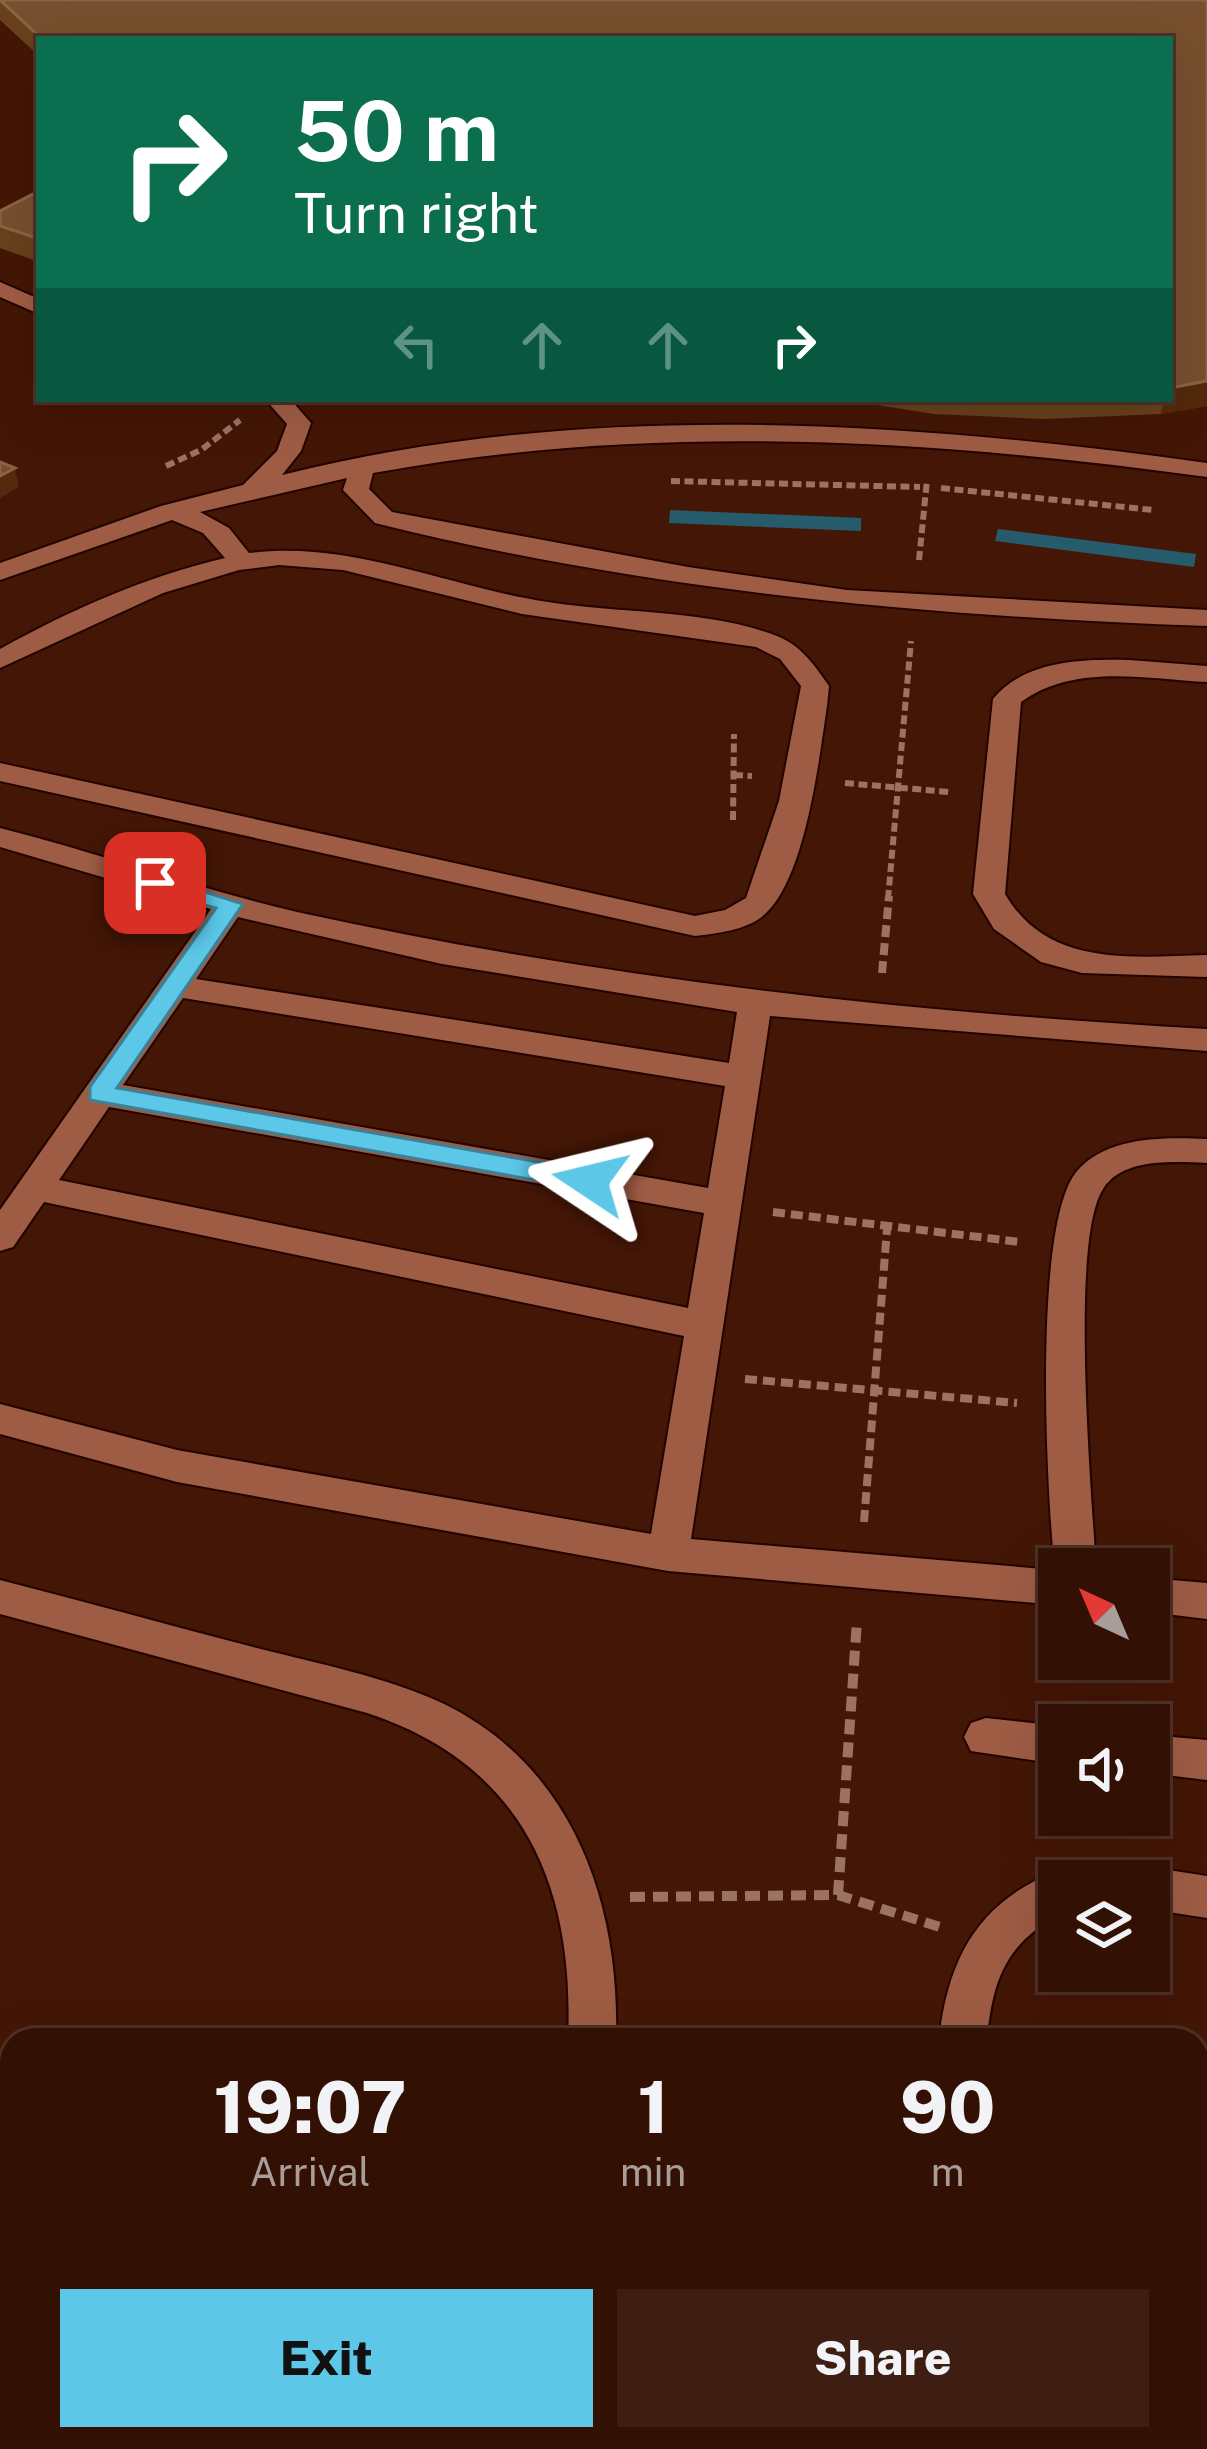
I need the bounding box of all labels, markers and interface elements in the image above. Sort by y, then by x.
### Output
text: 50 m [294,81,499,180]
icon: right [96,84,252,240]
text: Turn right [294,182,539,245]
icon: left [383,312,449,378]
icon: ahead [509,312,575,378]
icon: ahead [635,312,701,378]
icon: right [761,312,827,378]
pin [104,832,206,934]
icon: arrive [122,850,188,916]
position arrow [527,1118,653,1244]
north arrow [1038,1548,1170,1680]
map controls [1038,1548,1170,1992]
button: sound [1038,1704,1170,1836]
button: layers [1038,1860,1170,1992]
text: 19:07 [213,2065,407,2149]
text: 1 [637,2065,669,2149]
text: 90 [900,2065,996,2149]
text: Arrival [250,2149,370,2195]
text: min [620,2149,686,2195]
text: m [931,2149,964,2195]
button: Exit [60,2289,593,2427]
button: Share [617,2289,1149,2427]

